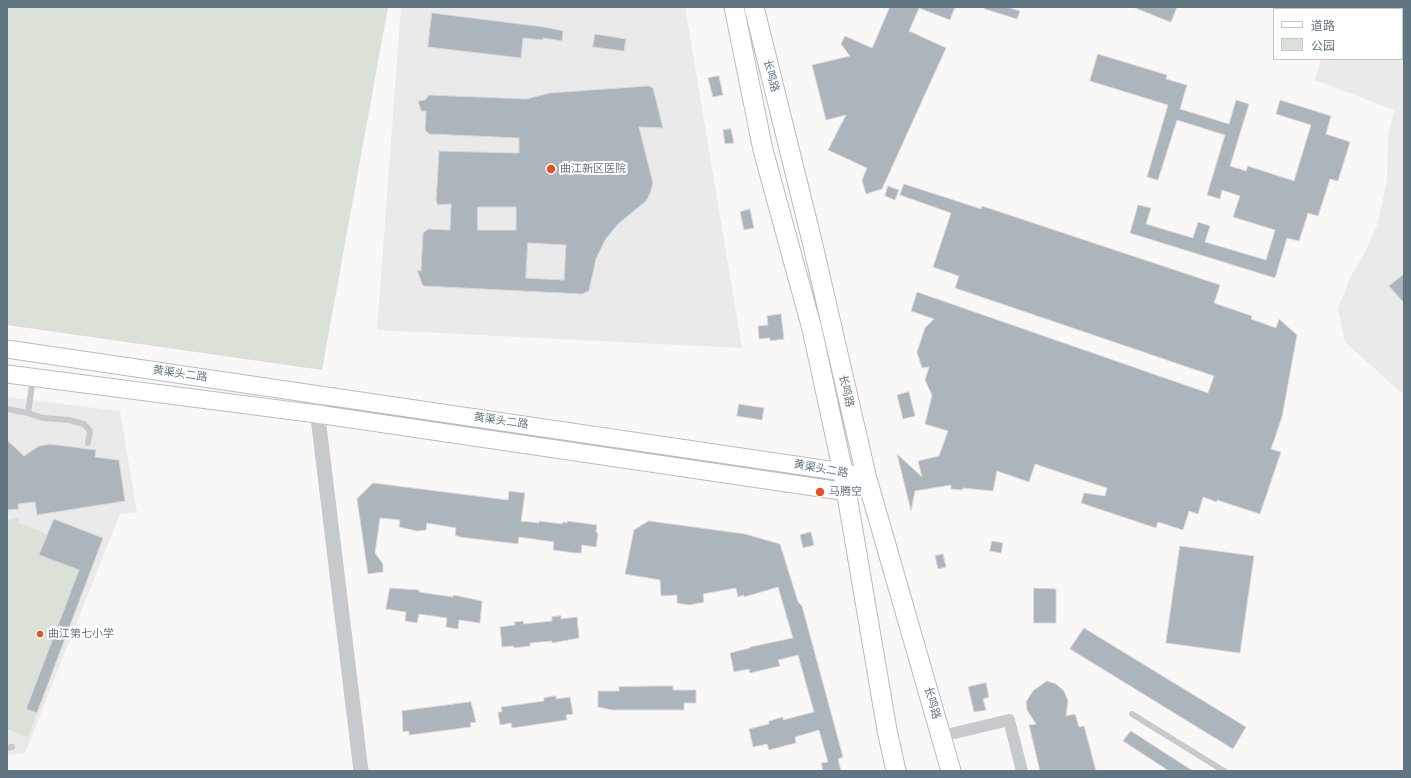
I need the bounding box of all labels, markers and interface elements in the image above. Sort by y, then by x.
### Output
legend [1273,8,1403,60]
text: 道路 [1311,19,1335,33]
text: 公园 [1311,39,1335,53]
street label: 长鸣路 [761,58,781,94]
place label: 曲江新区医院 [560,162,626,176]
marker: 曲江新区医院 [545,163,557,175]
street label: 黄渠头二路 [152,364,208,384]
street label: 长鸣路 [836,373,856,409]
street label: 黄渠头二路 [473,411,529,431]
street label: 黄渠头二路 [793,458,849,480]
place label: 马腾空 [829,485,862,499]
marker: 马腾空 [814,486,826,498]
place label: 曲江第七小学 [48,627,114,641]
marker: 曲江第七小学 [35,629,45,639]
street label: 长鸣路 [921,685,943,721]

